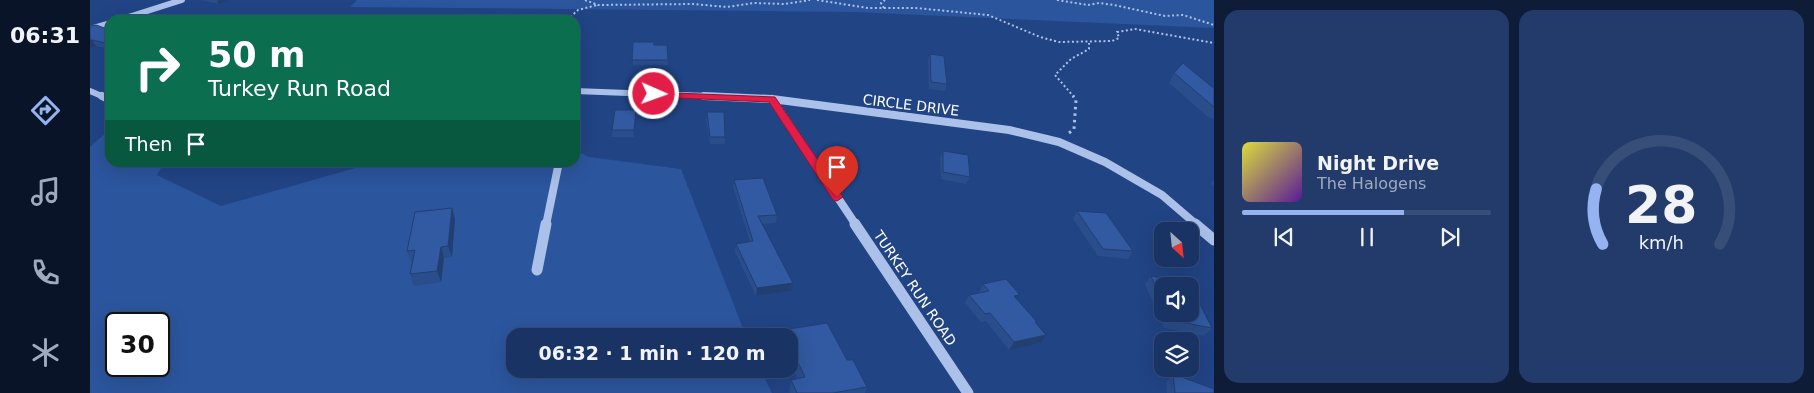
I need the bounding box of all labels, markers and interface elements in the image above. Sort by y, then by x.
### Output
text: 06:31 [10,23,80,48]
icon: right [125,35,190,100]
text: 50 m [208,35,305,75]
position arrow [627,67,679,119]
text: Turkey Run Road [208,76,391,101]
street label: CIRCLE DRIVE [862,91,960,119]
icon: directions [28,93,63,128]
icon: arrive [182,130,210,158]
text: Then [125,133,172,155]
pin [816,146,858,197]
text: Night Drive [1317,152,1439,174]
icon: arrive [823,153,851,181]
icon: music [28,174,63,209]
text: The Halogens [1317,174,1426,193]
text: 28 [1625,175,1698,235]
north arrow [1154,222,1199,268]
map controls [1154,222,1199,377]
icon: previous [1270,223,1298,251]
icon: pause [1353,223,1381,251]
icon: next [1436,223,1464,251]
street label: TURKEY RUN ROAD [870,227,959,349]
text: km/h [1639,232,1684,253]
icon: phone [28,255,63,290]
button: sound [1154,277,1199,322]
speed limit sign: 30 [105,312,170,377]
button: layers [1154,332,1199,377]
icon: climate [28,335,63,370]
text: 06:32 · 1 min · 120 m [538,342,766,364]

